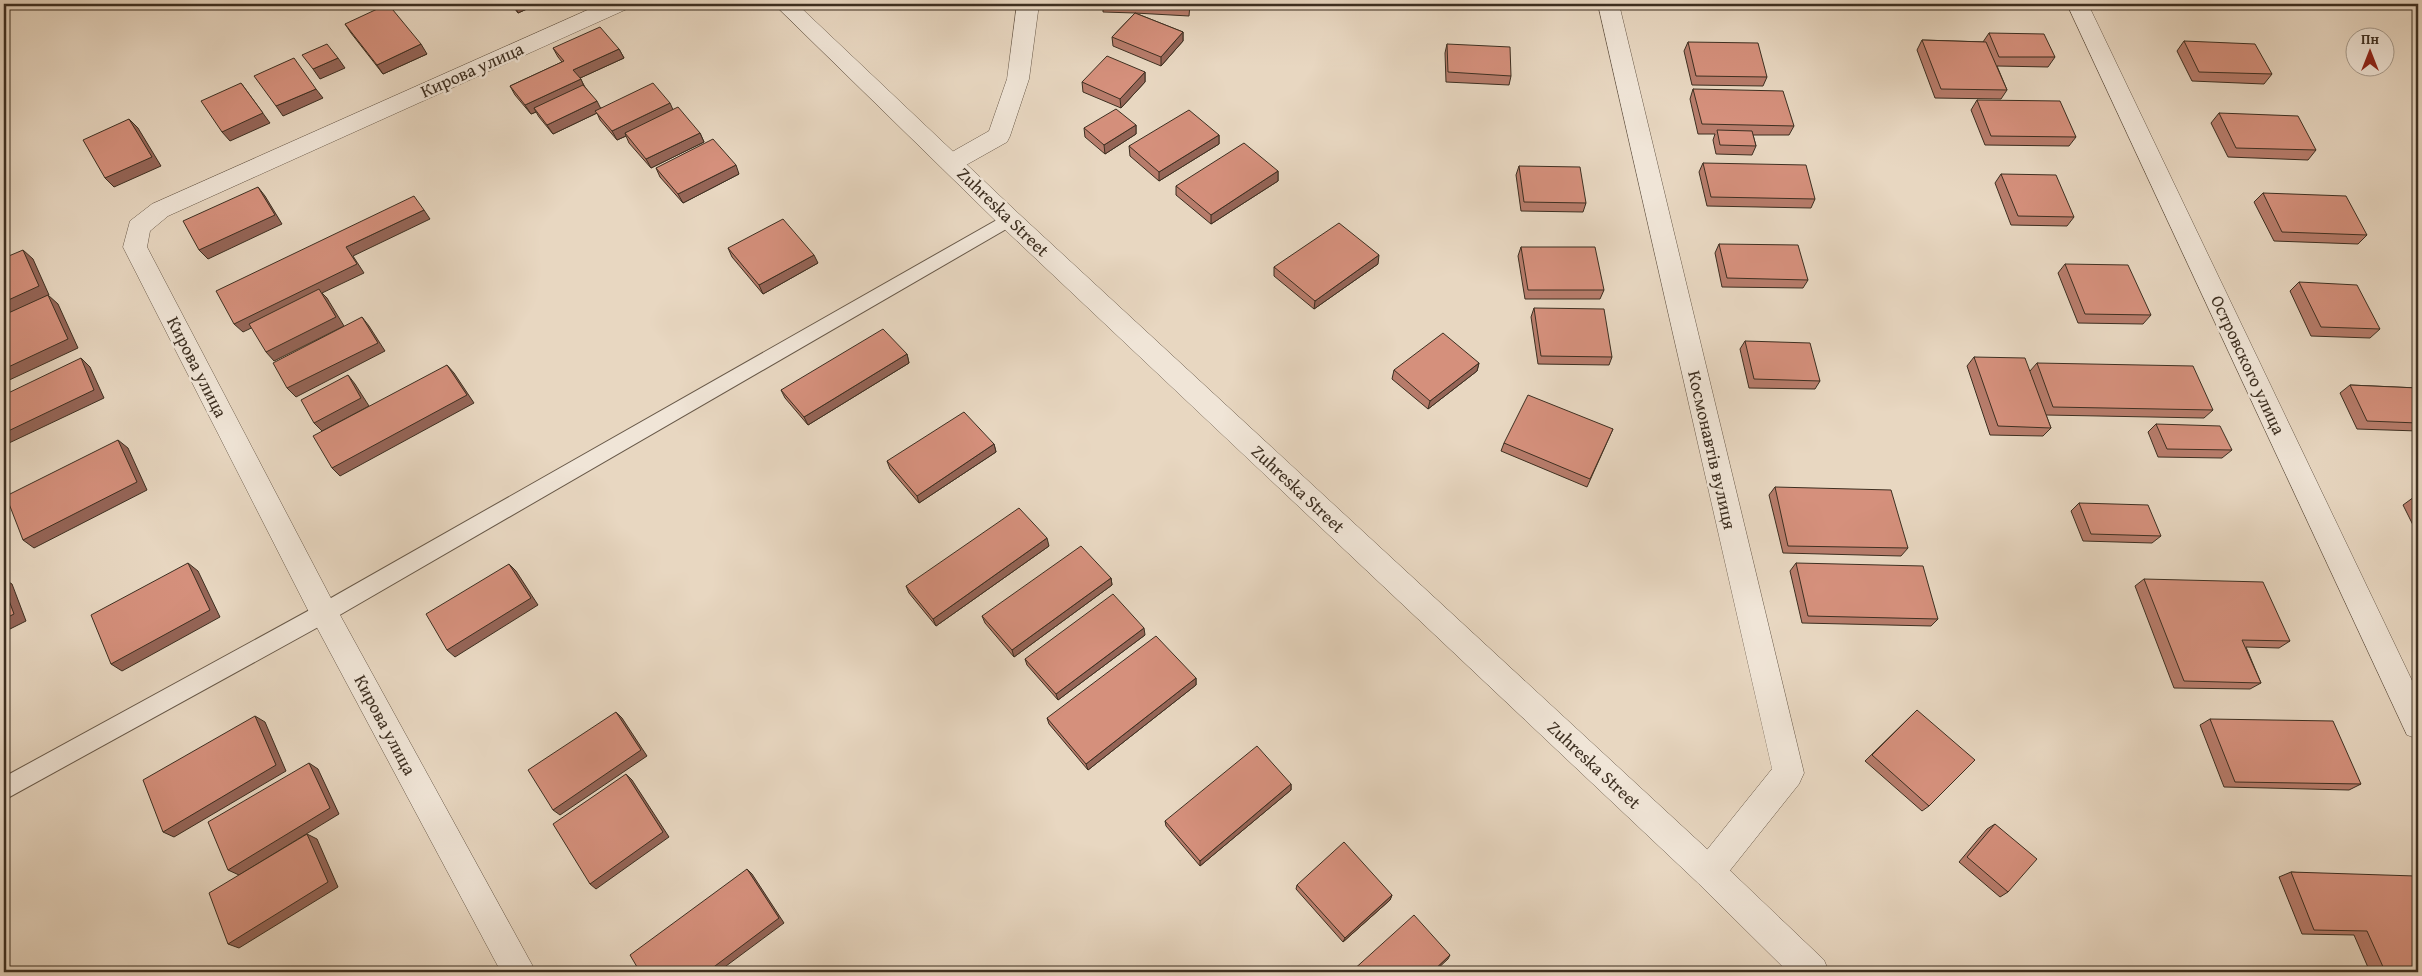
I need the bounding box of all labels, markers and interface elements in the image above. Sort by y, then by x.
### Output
north arrow [2344,28,2394,78]
text: Пн [2361,29,2379,49]
street label: Кирова улица [416,35,528,104]
street label: Zuhreska Street [951,160,1056,263]
street label: Островского улица [2204,291,2293,439]
street label: Кирова улица [160,311,235,423]
street label: Космонавтів вулиця [1681,368,1744,532]
street label: Zuhreska Street [1246,438,1352,540]
street label: Кирова улица [348,670,424,780]
street label: Zuhreska Street [1542,714,1648,816]

